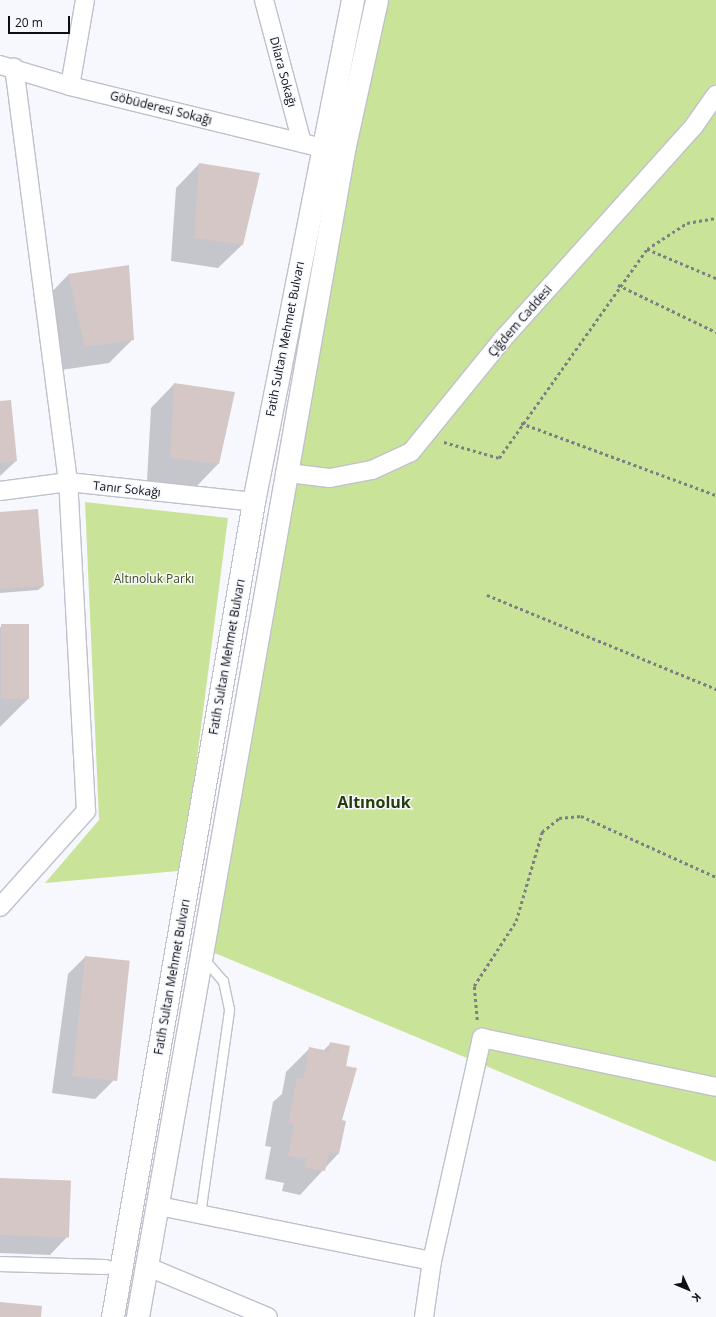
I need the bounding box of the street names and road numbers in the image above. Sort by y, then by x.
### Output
street label: Dilara Sokağı [267,35,299,109]
street label: Göbüderesi Sokağı [109,88,213,128]
street label: Fatih Sultan Mehmet Bulvarı [263,260,307,418]
street label: Çiğdem Caddesi [485,282,555,360]
street label: Tanır Sokağı [92,478,162,500]
street label: Fatih Sultan Mehmet Bulvarı [206,578,248,736]
street label: Fatih Sultan Mehmet Bulvarı [151,898,193,1056]

